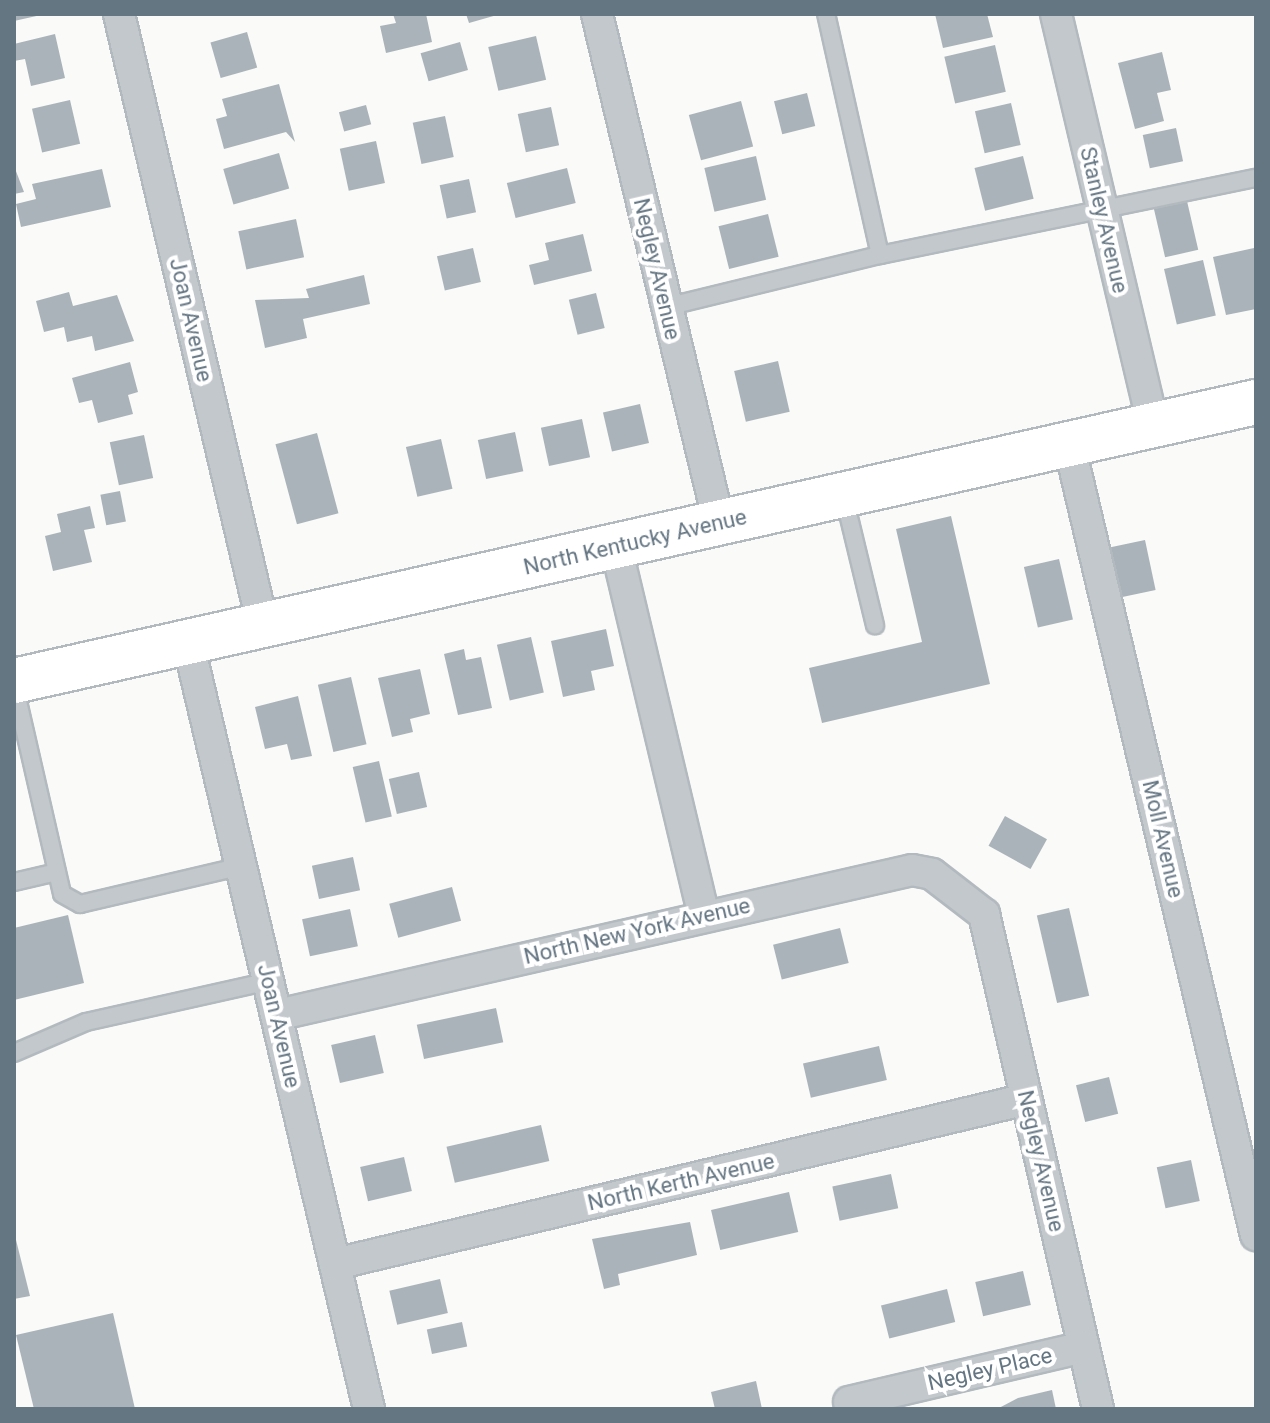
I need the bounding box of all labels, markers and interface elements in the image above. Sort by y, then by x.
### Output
street label: Stanley Avenue [1074,144,1134,296]
street label: Negley Avenue [628,196,686,342]
street label: Joan Avenue [164,256,218,384]
street label: North Kentucky Avenue [521,503,749,581]
street label: Moll Avenue [1137,778,1189,900]
street label: North New York Avenue [521,892,753,970]
street label: Joan Avenue [252,962,306,1090]
street label: Negley Avenue [1012,1088,1070,1234]
street label: North Kerth Avenue [585,1148,777,1216]
street label: Negley Place [925,1342,1055,1396]

